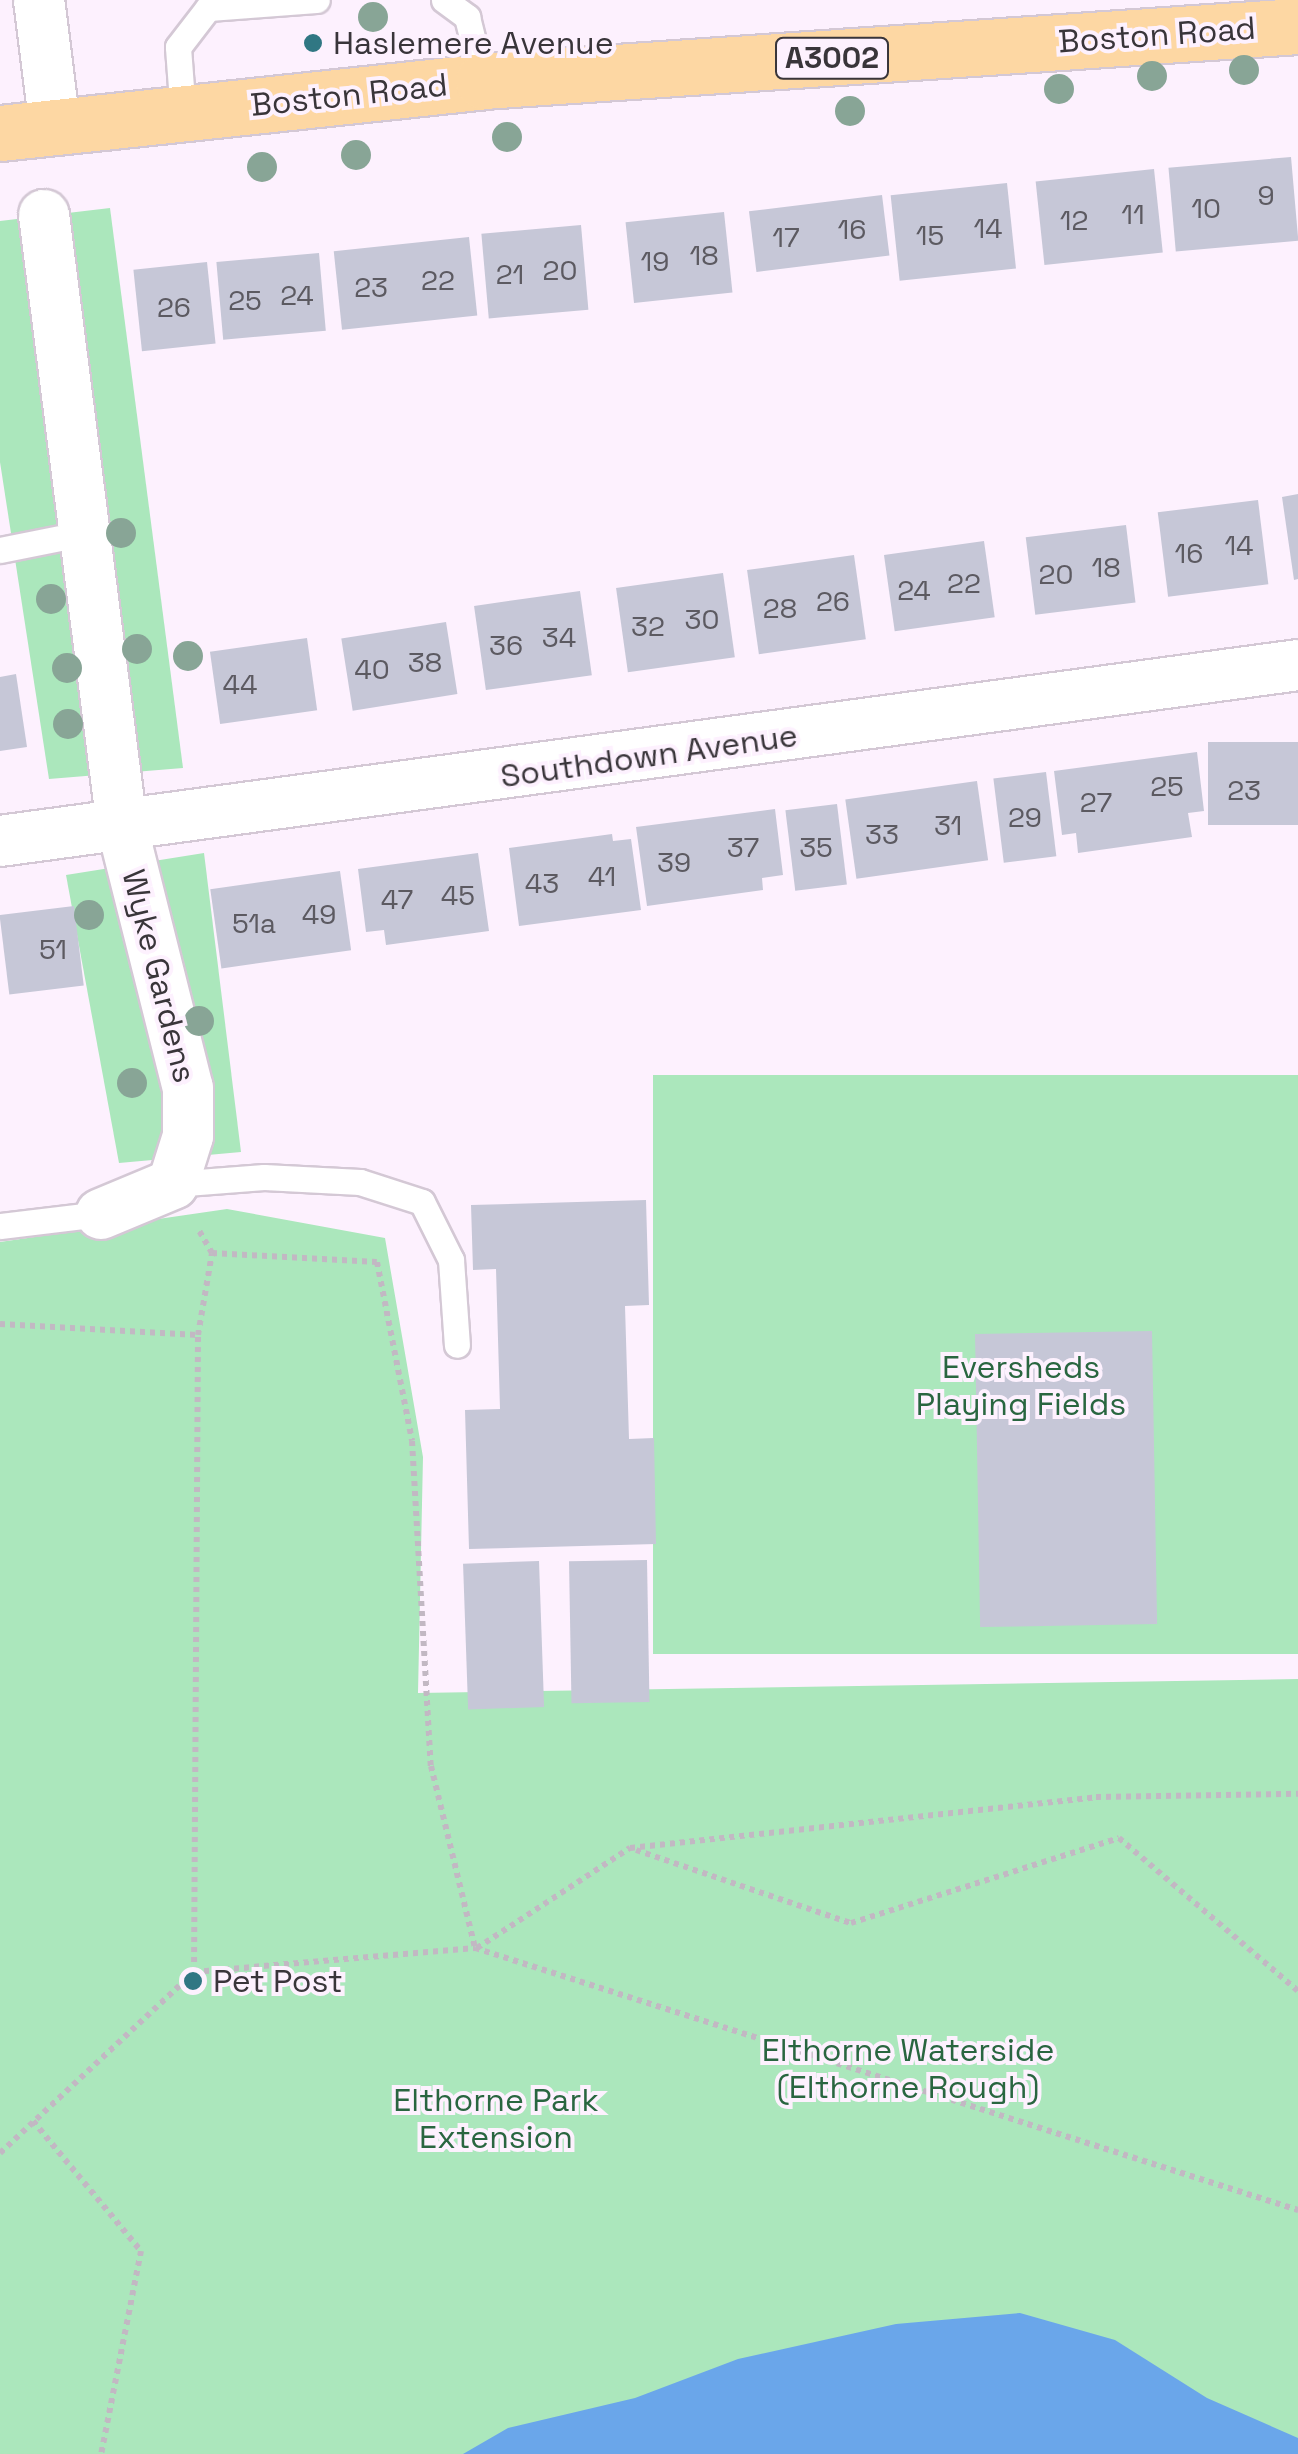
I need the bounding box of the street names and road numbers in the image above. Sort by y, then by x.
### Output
street label: Boston Road [1057,9,1257,61]
road number: A3002 [774,33,890,83]
street label: Boston Road [249,66,449,124]
street label: Southdown Avenue [498,716,800,796]
street label: Wyke Gardens [114,866,204,1086]

